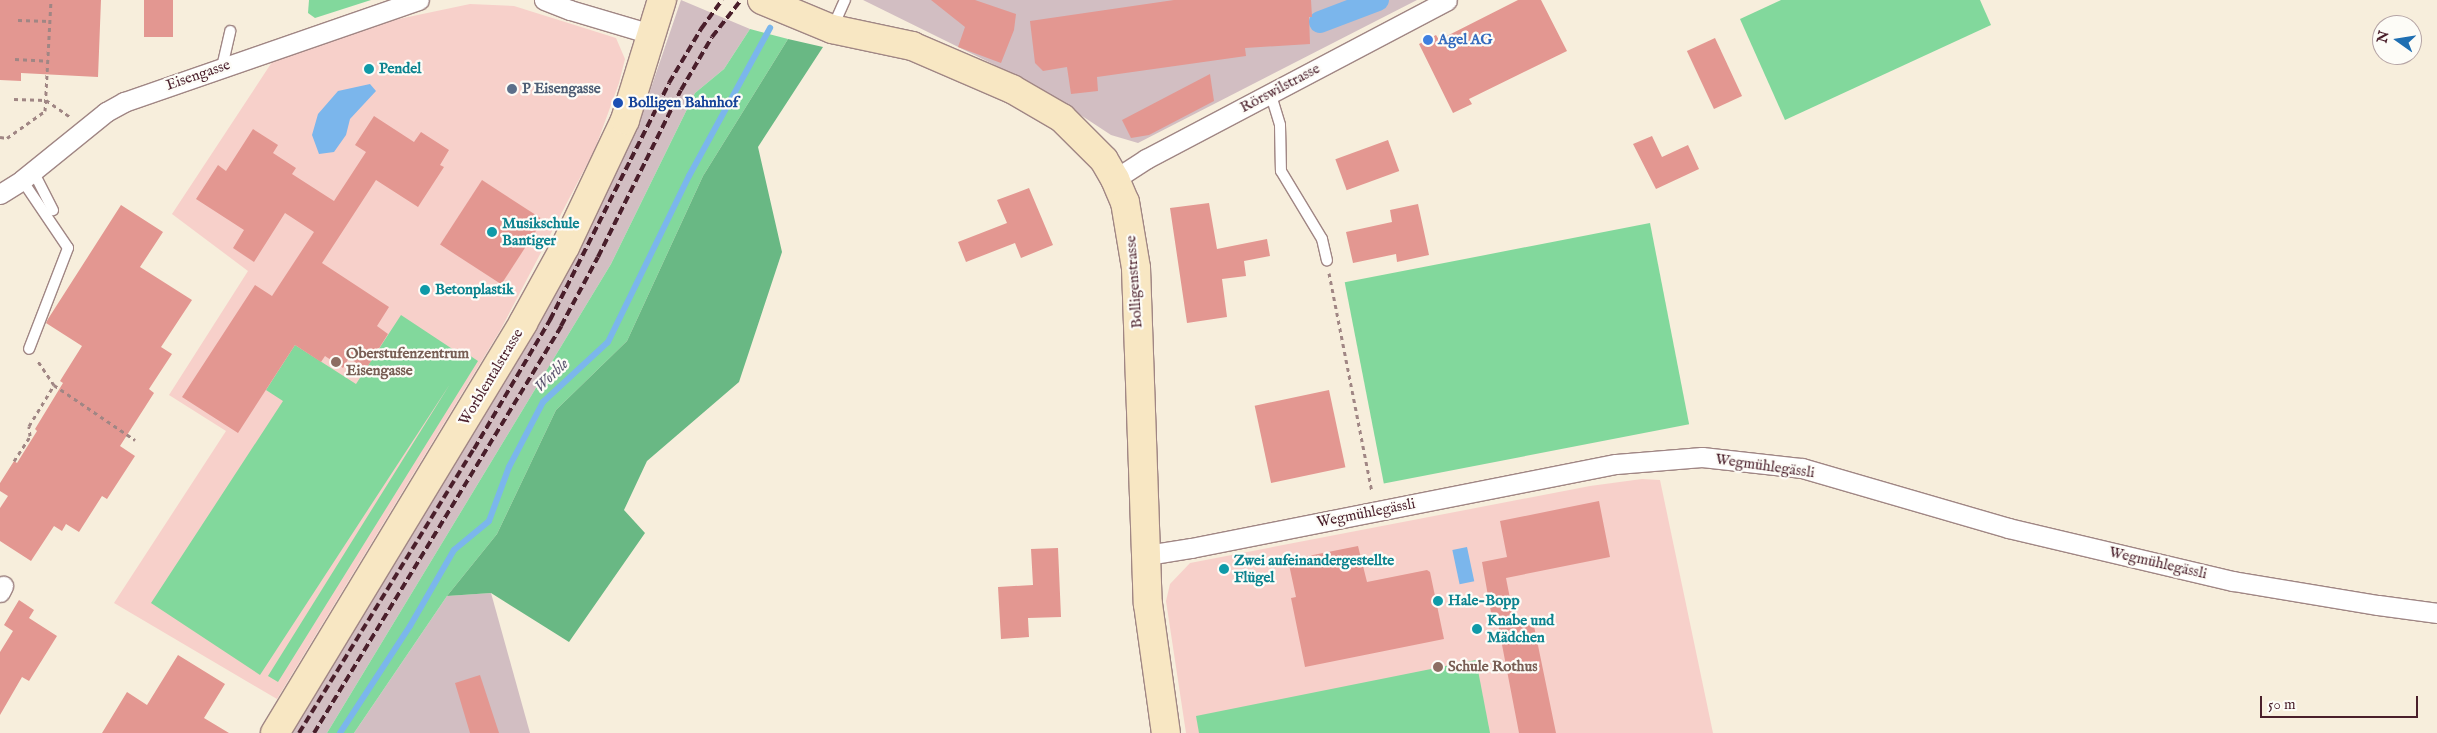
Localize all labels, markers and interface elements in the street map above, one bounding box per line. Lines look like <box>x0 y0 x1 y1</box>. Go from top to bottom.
north arrow <box>2372 15 2422 65</box>
text: N <box>2373 29 2393 45</box>
place label: Agel AG <box>1438 31 1492 49</box>
marker: Agel AG <box>1422 34 1434 46</box>
street label: Eisengasse <box>164 56 232 94</box>
street label: Rörswilstrasse <box>1237 59 1323 117</box>
place label: Pendel <box>379 60 421 78</box>
marker: Pendel <box>363 63 375 75</box>
place label: P Eisengasse <box>522 80 601 98</box>
marker: P Eisengasse <box>506 83 518 95</box>
place label: Bolligen Bahnhof <box>628 94 738 112</box>
marker: Bolligen Bahnhof <box>612 97 624 109</box>
place label: Musikschule Bantiger <box>502 214 579 249</box>
marker: Musikschule Bantiger <box>486 226 498 238</box>
street label: Bolligenstrasse <box>1122 235 1146 329</box>
place label: Betonplastik <box>435 281 514 299</box>
marker: Betonplastik <box>419 284 431 296</box>
street label: Worblentalstrasse <box>455 325 527 429</box>
place label: Oberstufenzentrum Eisengasse <box>346 344 469 379</box>
water label: Worble <box>531 355 573 397</box>
marker: Oberstufenzentrum Eisengasse <box>330 356 342 368</box>
street label: Wegmühlegässli <box>1714 450 1816 482</box>
street label: Wegmühlegässli <box>1315 495 1417 531</box>
street label: Wegmühlegässli <box>2107 543 2209 583</box>
place label: Zwei aufeinandergestellte Flügel <box>1234 551 1394 586</box>
marker: Zwei aufeinandergestellte Flügel <box>1218 563 1230 575</box>
place label: Hale-Bopp <box>1448 592 1520 610</box>
marker: Hale-Bopp <box>1432 595 1444 607</box>
place label: Knabe und Mädchen <box>1487 611 1554 646</box>
marker: Knabe und Mädchen <box>1471 623 1483 635</box>
place label: Schule Rothus <box>1448 658 1538 676</box>
marker: Schule Rothus <box>1432 661 1444 673</box>
scale bar <box>2262 686 2420 718</box>
text: 50 m <box>2268 695 2296 714</box>

